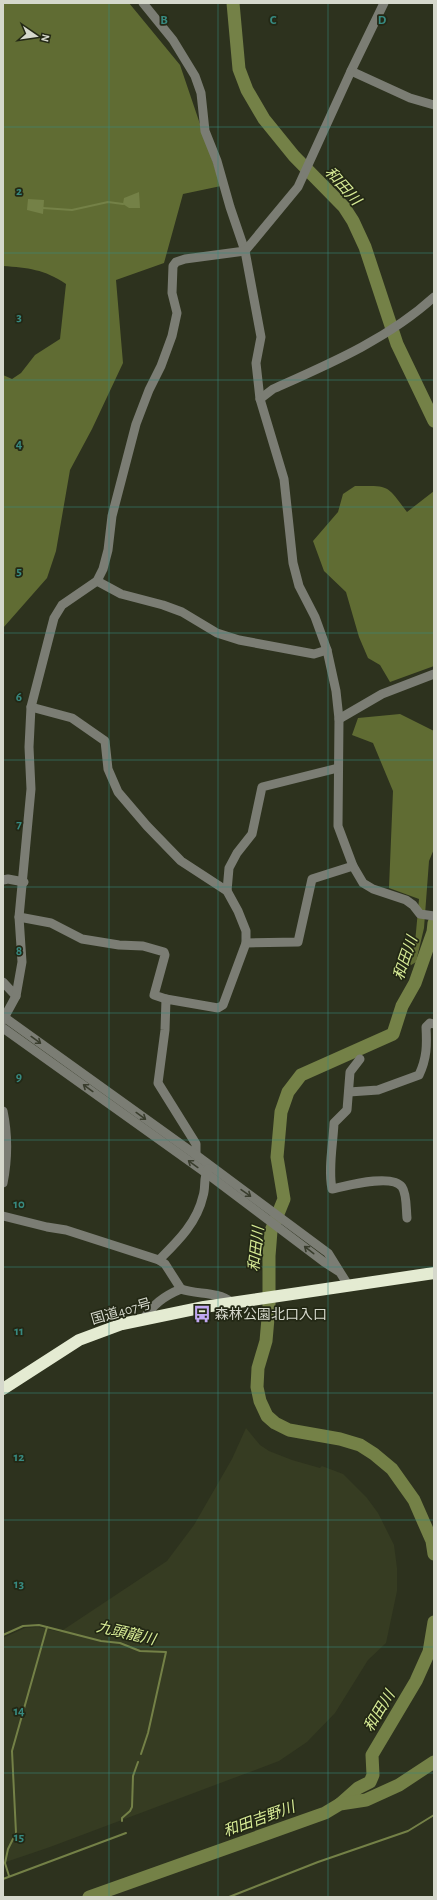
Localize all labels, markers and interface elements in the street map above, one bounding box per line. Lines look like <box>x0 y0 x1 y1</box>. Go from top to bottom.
text: B <box>160 14 168 27</box>
text: C <box>270 14 277 27</box>
text: D <box>378 14 387 27</box>
north arrow <box>16 16 56 56</box>
text: N <box>39 33 51 43</box>
water label: 和田川 <box>322 164 365 210</box>
text: 2 <box>16 185 22 198</box>
text: 3 <box>16 311 22 324</box>
text: 4 <box>16 438 23 451</box>
text: 5 <box>16 565 22 578</box>
text: 6 <box>16 691 22 704</box>
text: 7 <box>16 818 22 831</box>
water label: 和田川 <box>390 932 421 982</box>
text: 8 <box>16 945 22 958</box>
one-way arrow <box>30 1036 41 1044</box>
text: 9 <box>16 1071 22 1084</box>
one-way arrow <box>82 1084 93 1092</box>
one-way arrow <box>136 1112 147 1120</box>
one-way arrow <box>188 1160 199 1168</box>
one-way arrow <box>240 1189 251 1197</box>
text: 10 <box>13 1198 25 1211</box>
water label: 和田川 <box>246 1224 267 1272</box>
one-way arrow <box>303 1246 314 1254</box>
street label: 国道407号 <box>89 1296 153 1327</box>
bus stop icon: 森林公園北口入口 <box>192 1304 212 1324</box>
place label: 森林公園北口入口 <box>215 1306 327 1322</box>
text: 11 <box>14 1325 24 1338</box>
text: 12 <box>14 1451 24 1464</box>
text: 13 <box>14 1578 25 1591</box>
water label: 九頭龍川 <box>95 1618 159 1648</box>
water label: 和田川 <box>361 1686 398 1734</box>
text: 14 <box>13 1705 25 1718</box>
water label: 和田吉野川 <box>221 1798 299 1839</box>
text: 15 <box>14 1831 25 1844</box>

